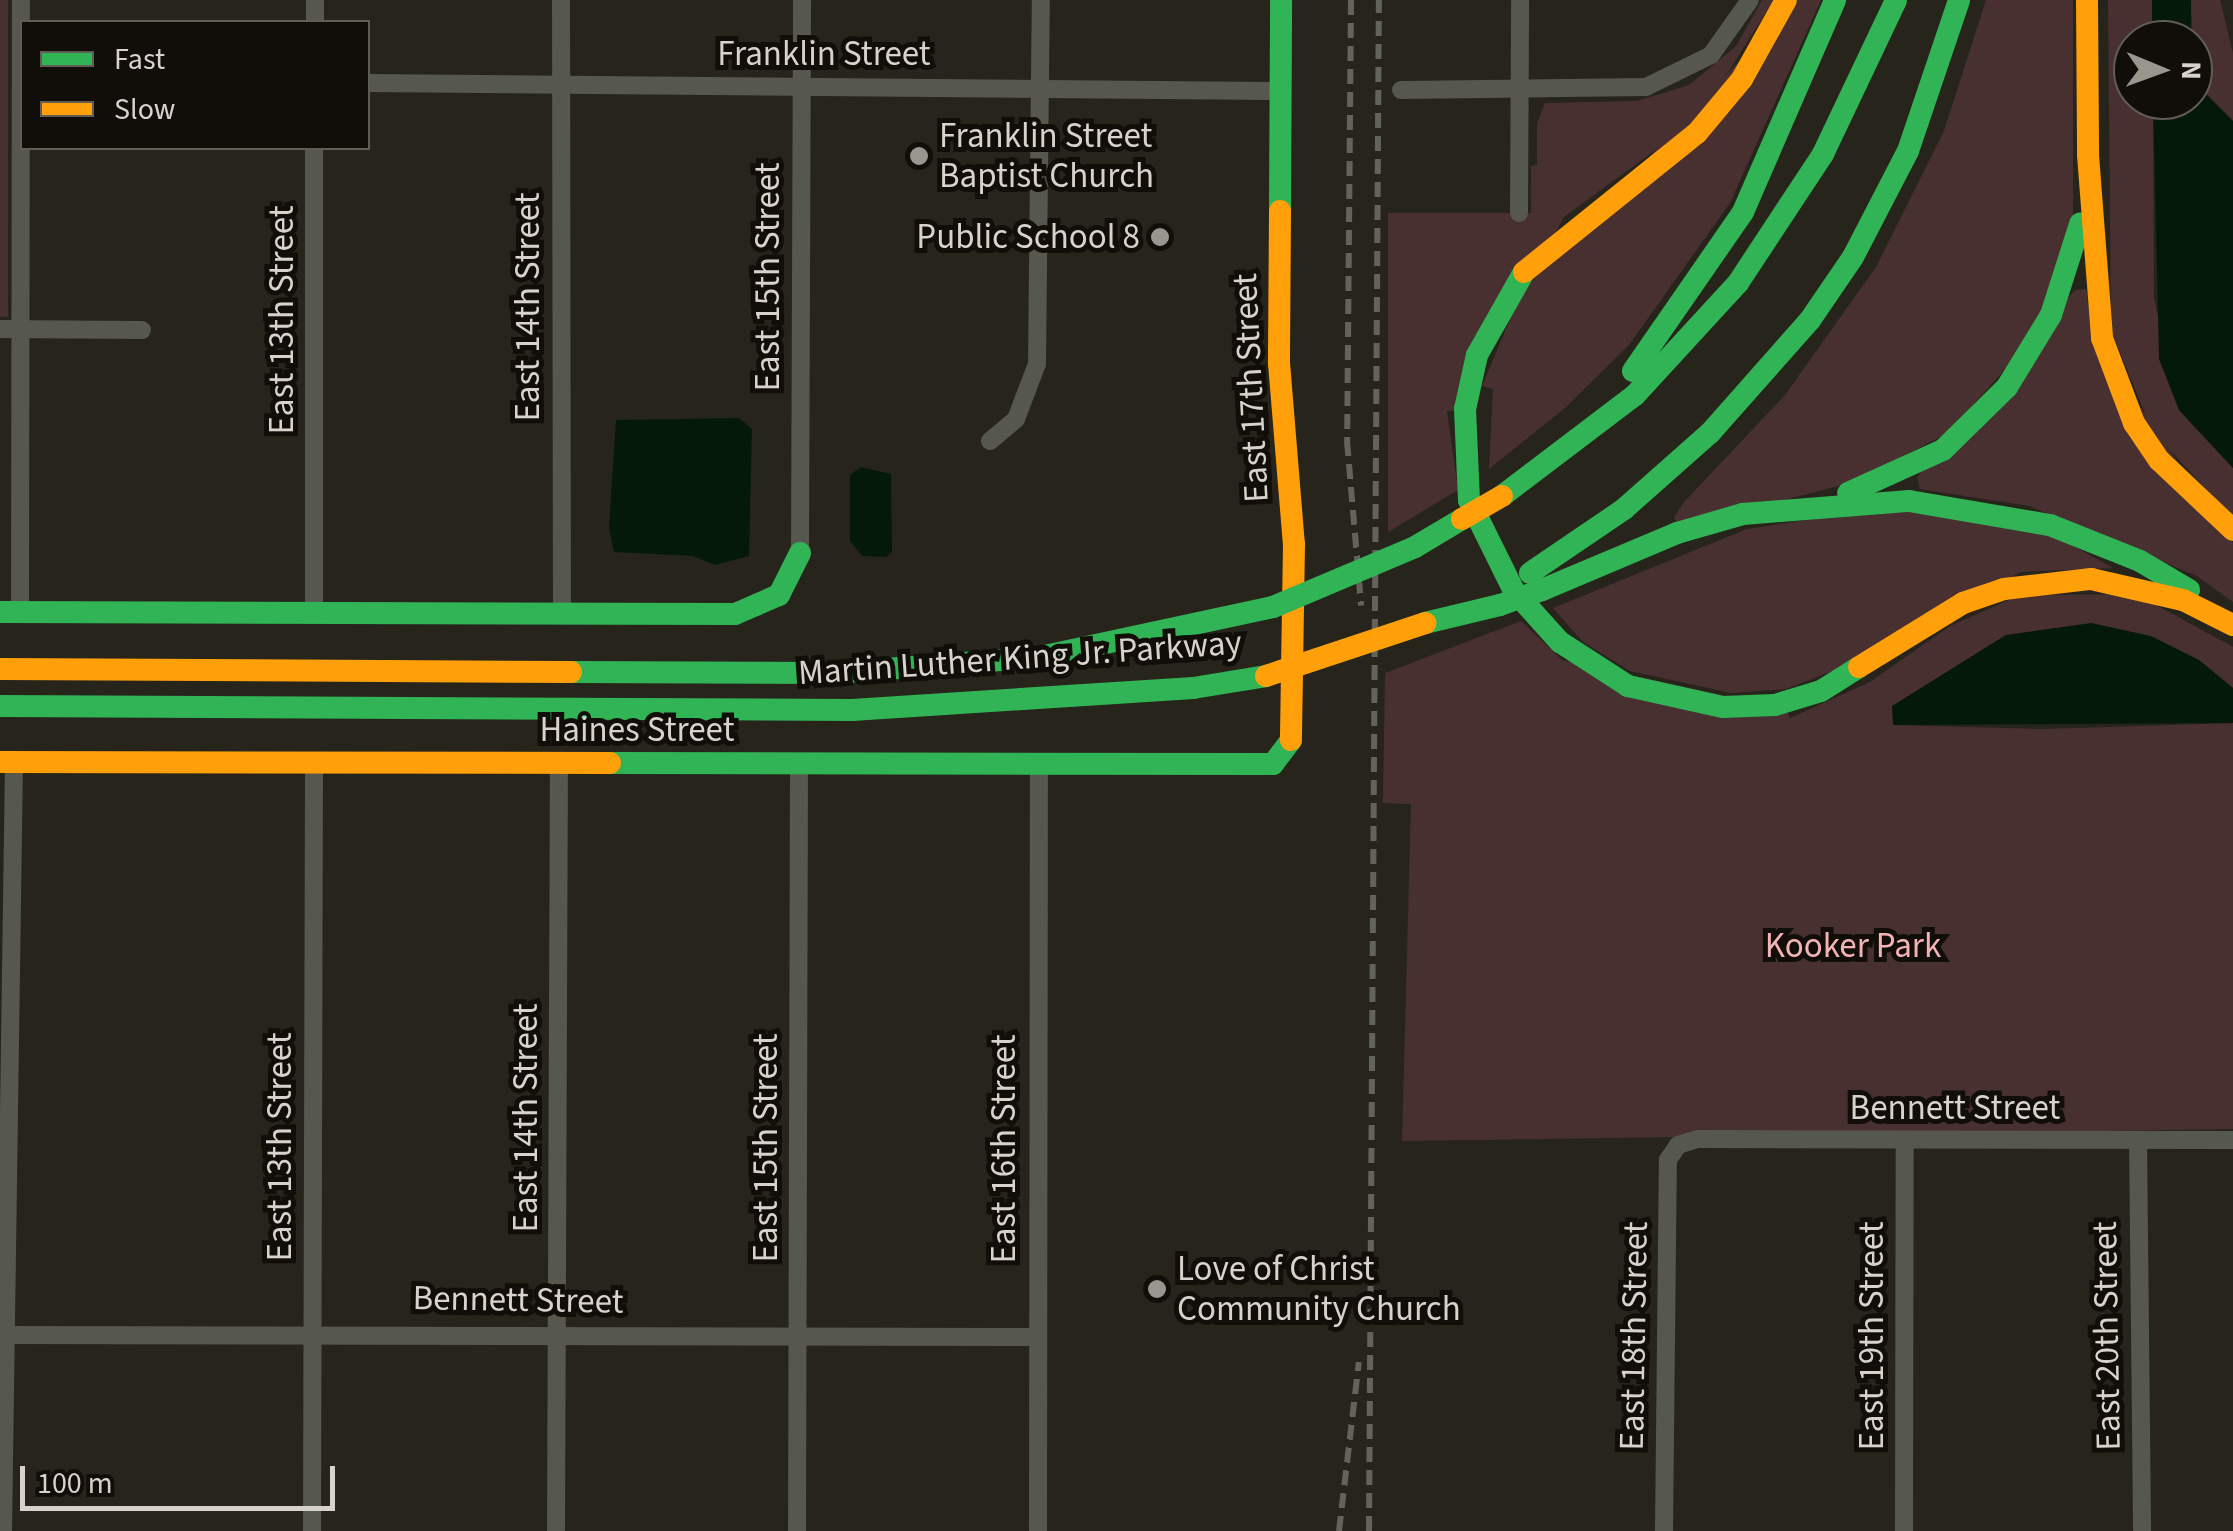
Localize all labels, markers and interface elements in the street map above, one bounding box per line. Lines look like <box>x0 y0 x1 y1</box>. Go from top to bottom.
legend <box>20 20 370 150</box>
north arrow <box>2113 20 2213 120</box>
street label: Franklin Street <box>717 33 931 75</box>
text: Fast <box>114 38 165 81</box>
text: N <box>2171 61 2211 80</box>
text: Slow <box>114 88 175 131</box>
place label: Franklin Street Baptist Church <box>939 115 1154 197</box>
marker: Franklin Street Baptist Church <box>908 145 930 167</box>
street label: East 15th Street <box>747 162 789 392</box>
street label: East 14th Street <box>507 192 549 422</box>
street label: East 13th Street <box>261 205 303 435</box>
place label: Public School 8 <box>916 216 1140 258</box>
marker: Public School 8 <box>1149 226 1171 248</box>
street label: East 17th Street <box>1224 272 1278 504</box>
street label: Martin Luther King Jr. Parkway <box>797 622 1243 694</box>
street label: Haines Street <box>540 709 734 751</box>
park label: Kooker Park <box>1765 925 1941 967</box>
street label: East 14th Street <box>505 1003 547 1233</box>
street label: East 13th Street <box>259 1032 301 1262</box>
street label: East 15th Street <box>745 1033 787 1263</box>
street label: East 16th Street <box>983 1034 1025 1264</box>
street label: Bennett Street <box>1850 1087 2060 1129</box>
street label: East 18th Street <box>1611 1221 1657 1451</box>
street label: East 19th Street <box>1851 1221 1893 1451</box>
street label: East 20th Street <box>2084 1221 2130 1451</box>
place label: Love of Christ Community Church <box>1177 1248 1461 1330</box>
street label: Bennett Street <box>412 1277 624 1323</box>
marker: Love of Christ Community Church <box>1146 1278 1168 1300</box>
scale bar <box>25 1446 340 1508</box>
text: 100 m <box>37 1462 113 1505</box>

